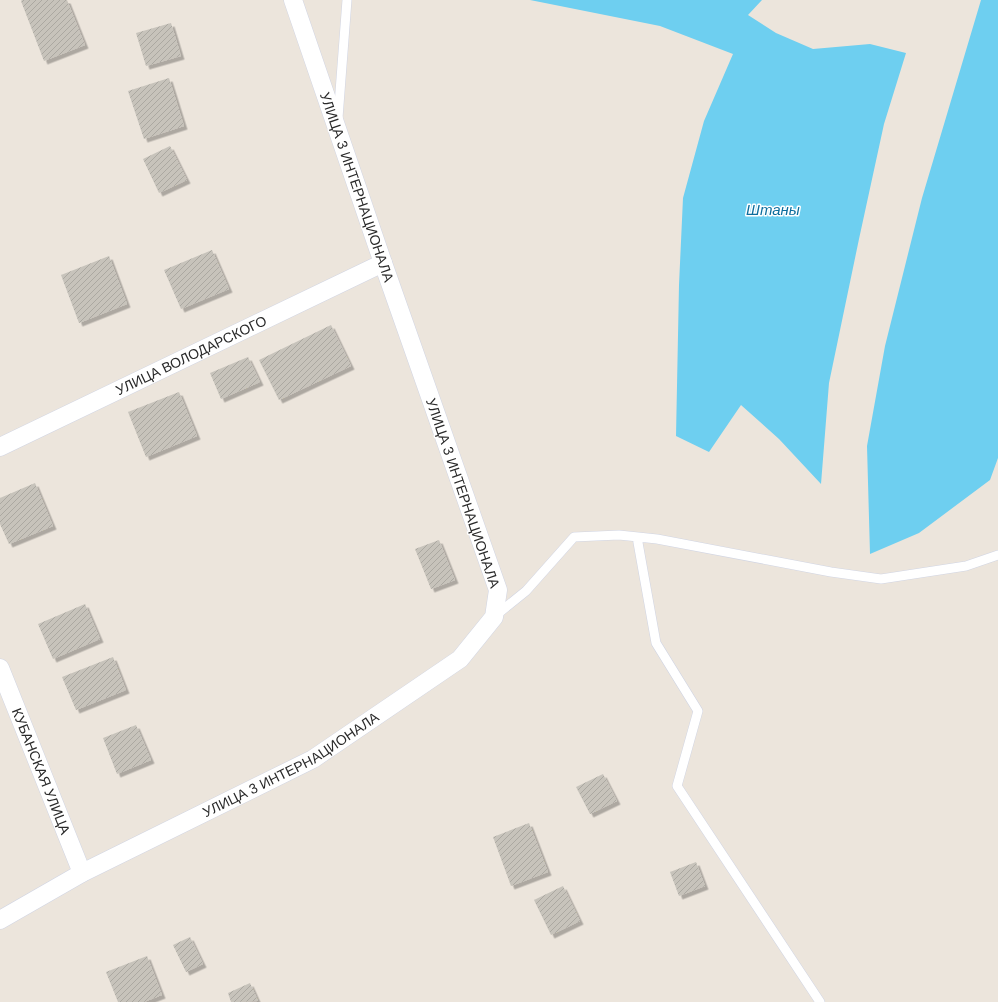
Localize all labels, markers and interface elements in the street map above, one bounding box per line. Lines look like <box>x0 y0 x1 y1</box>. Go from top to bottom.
street label: УЛИЦА 3 ИНТЕРНАЦИОНАЛА <box>316 90 398 285</box>
water label: Штаны <box>746 200 800 220</box>
street label: УЛИЦА ВОЛОДАРСКОГО <box>113 311 270 399</box>
street label: УЛИЦА 3 ИНТЕРНАЦИОНАЛА <box>422 396 504 591</box>
street label: КУБАНСКАЯ УЛИЦА <box>8 705 75 837</box>
street label: УЛИЦА 3 ИНТЕРНАЦИОНАЛА <box>200 707 383 821</box>

